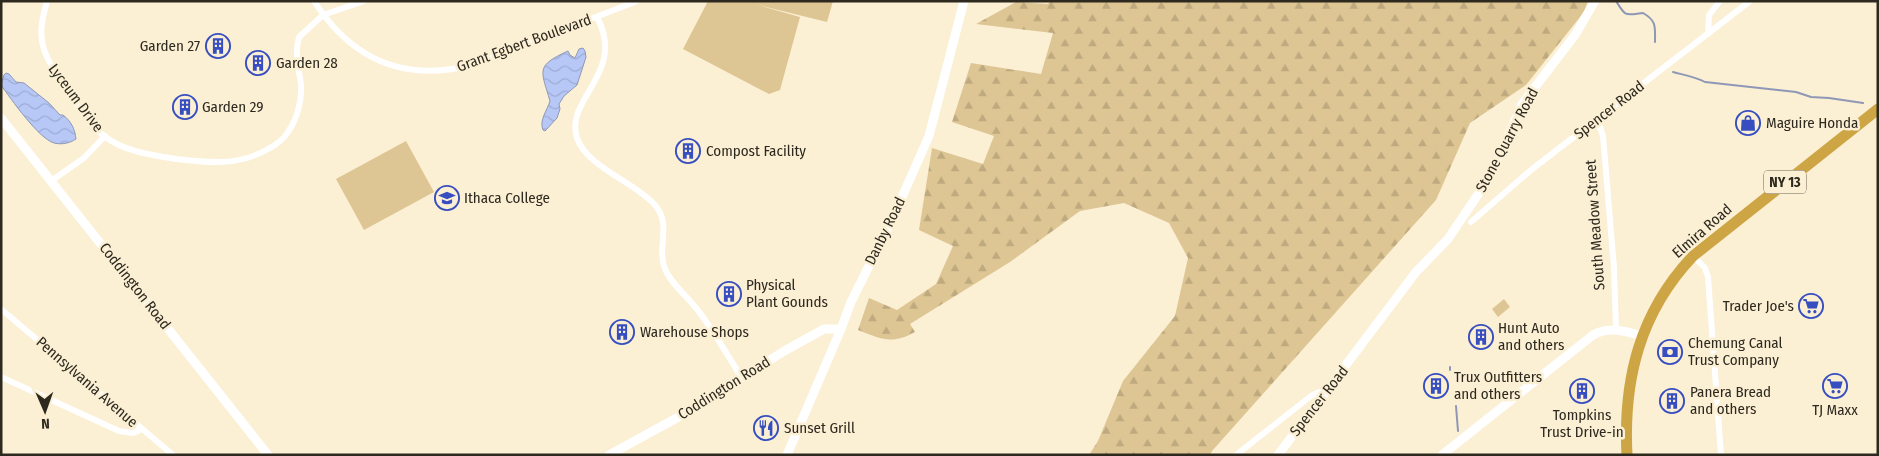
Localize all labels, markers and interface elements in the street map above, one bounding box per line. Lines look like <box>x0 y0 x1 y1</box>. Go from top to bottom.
street label: Grant Egbert Boulevard <box>454 10 594 76</box>
building icon: Garden 27 <box>205 33 231 59</box>
place label: Garden 27 <box>140 37 200 55</box>
building icon: Garden 28 <box>245 50 271 76</box>
place label: Garden 28 <box>276 54 338 72</box>
street label: Lyceum Drive <box>45 60 107 136</box>
street label: Spencer Road <box>1570 77 1648 143</box>
street label: Stone Quarry Road <box>1472 85 1542 195</box>
building icon: Garden 29 <box>172 94 198 120</box>
place label: Garden 29 <box>202 98 263 116</box>
shop icon: Maguire Honda <box>1735 110 1761 136</box>
place label: Maguire Honda <box>1766 114 1858 132</box>
building icon: Compost Facility <box>675 138 701 164</box>
place label: Compost Facility <box>706 142 806 160</box>
street label: South Meadow Street <box>1581 159 1609 291</box>
road number: NY 13 <box>1764 170 1806 193</box>
school or university icon: Ithaca College <box>434 185 460 211</box>
place label: Ithaca College <box>464 189 550 207</box>
street label: Danby Road <box>861 194 909 268</box>
street label: Elmira Road <box>1669 200 1735 262</box>
street label: Coddington Road <box>96 239 174 333</box>
place label: Physical Plant Gounds <box>746 276 828 311</box>
building icon: Physical Plant Gounds <box>716 281 742 307</box>
supermarket icon: Trader Joe's <box>1798 293 1824 319</box>
place label: Trader Joe's <box>1723 297 1794 315</box>
building icon: Warehouse Shops <box>609 319 635 345</box>
place label: Hunt Auto and others <box>1498 319 1564 354</box>
place label: Warehouse Shops <box>640 323 749 341</box>
building icon: Hunt Auto and others <box>1468 324 1494 350</box>
street label: Pennsylvania Avenue <box>33 333 141 431</box>
place label: Chemung Canal Trust Company <box>1688 334 1783 369</box>
bank icon: Chemung Canal Trust Company <box>1657 339 1683 365</box>
street label: Coddington Road <box>675 353 773 423</box>
street label: Spencer Road <box>1286 362 1352 440</box>
place label: Trux Outfitters and others <box>1454 368 1542 403</box>
building icon: Trux Outfitters and others <box>1423 373 1449 399</box>
supermarket icon: TJ Maxx <box>1822 373 1848 399</box>
building icon: Tompkins Trust Drive-in <box>1569 378 1595 404</box>
place label: Panera Bread and others <box>1690 383 1771 418</box>
north arrow <box>20 386 70 436</box>
building icon: Panera Bread and others <box>1659 388 1685 414</box>
place label: TJ Maxx <box>1812 401 1858 419</box>
place label: Tompkins Trust Drive-in <box>1540 406 1624 441</box>
text: N <box>41 415 50 432</box>
restaurant icon: Sunset Grill <box>753 415 779 441</box>
place label: Sunset Grill <box>784 419 855 437</box>

